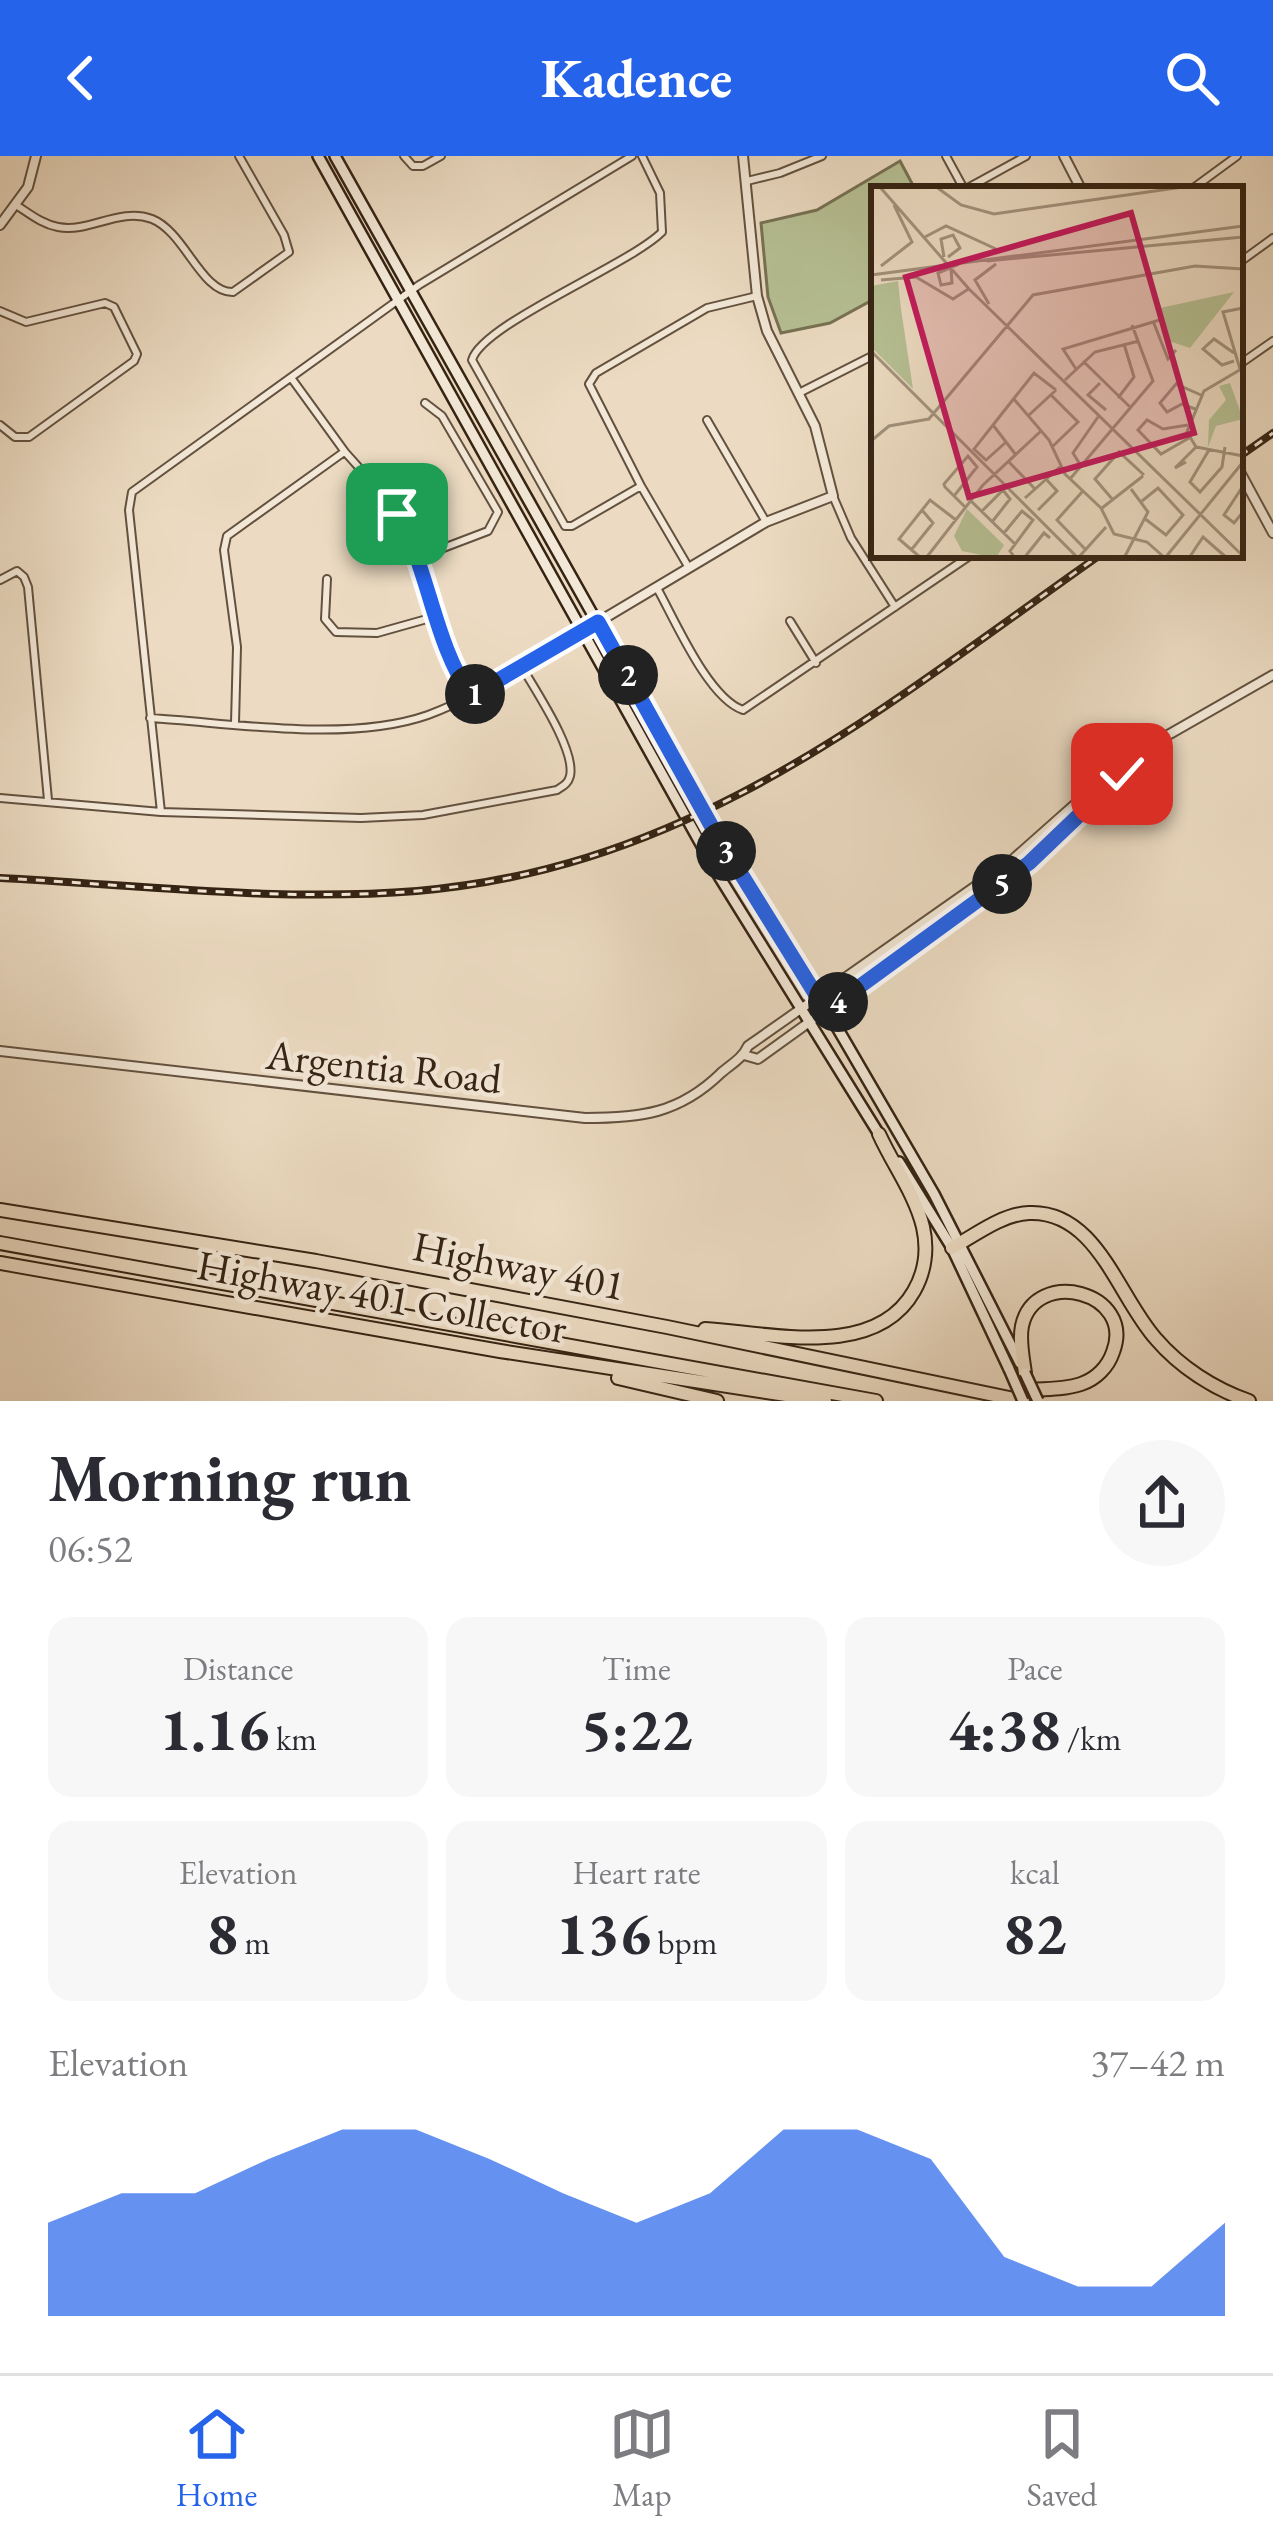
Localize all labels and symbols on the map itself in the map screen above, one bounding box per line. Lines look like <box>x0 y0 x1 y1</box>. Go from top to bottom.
inset map <box>871 186 1243 558</box>
pin <box>346 463 448 565</box>
pin: 2 <box>598 645 658 705</box>
pin: 1 <box>445 664 505 724</box>
pin <box>1071 723 1173 825</box>
pin: 3 <box>696 821 756 881</box>
pin: 5 <box>972 854 1032 914</box>
pin: 4 <box>808 972 868 1032</box>
street label: Argentia Road <box>262 1027 505 1106</box>
street label: Highway 401 <box>408 1218 630 1313</box>
street label: Highway 401 Collector <box>193 1237 571 1356</box>

